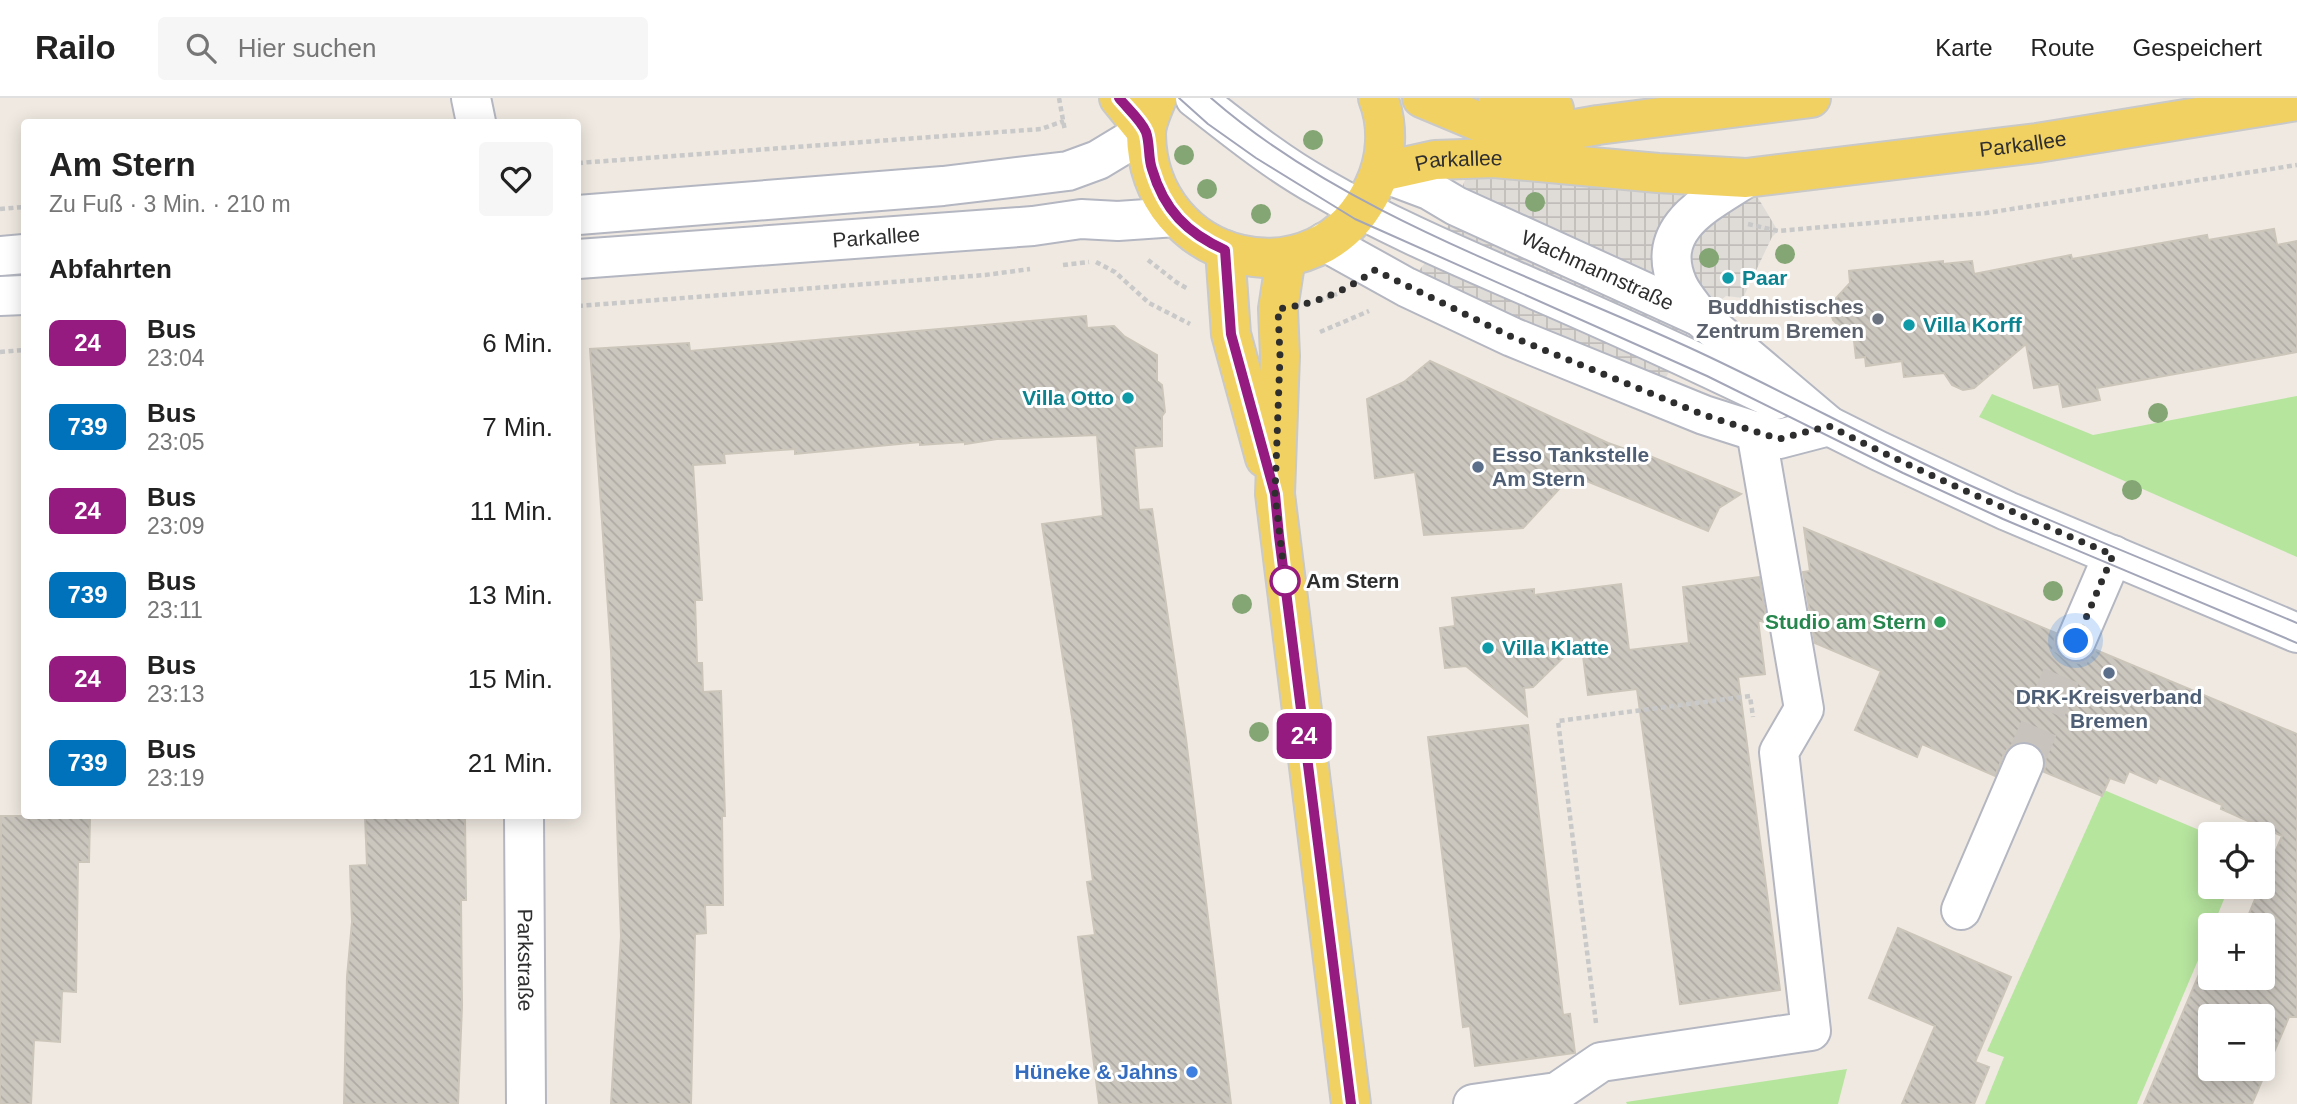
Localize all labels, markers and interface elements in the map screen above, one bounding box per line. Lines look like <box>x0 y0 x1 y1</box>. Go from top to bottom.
search box <box>158 17 648 80</box>
text: Railo <box>35 29 116 66</box>
icon: search <box>182 29 220 67</box>
text: Hier suchen <box>238 33 376 63</box>
text: Karte <box>1935 34 1993 61</box>
text: Route <box>2031 34 2095 61</box>
text: Gespeichert <box>2133 34 2262 61</box>
street label: Parkallee <box>1978 126 2068 161</box>
button: heart <box>479 142 553 216</box>
text: Am Stern <box>49 146 196 183</box>
street label: Parkallee <box>1413 146 1504 175</box>
text: Zu Fuß · 3 Min. · 210 m <box>49 191 291 217</box>
street label: Parkallee <box>832 222 921 252</box>
street label: Wachmannstraße <box>1518 225 1677 315</box>
text: Abfahrten <box>49 254 172 284</box>
place label: Paar <box>1742 266 1788 289</box>
marker: Paar <box>1720 270 1736 286</box>
place label: Buddhistisches Zentrum Bremen <box>1696 295 1864 342</box>
marker: Buddhistisches Zentrum Bremen <box>1870 311 1886 327</box>
place label: Villa Korff <box>1923 313 2023 336</box>
text: Bus <box>147 314 196 344</box>
marker: Villa Korff <box>1901 317 1917 333</box>
text: 6 Min. <box>482 328 553 358</box>
text: 24 <box>74 329 101 356</box>
text: 23:04 <box>147 345 205 371</box>
place label: Villa Otto <box>1022 386 1114 409</box>
marker: Villa Otto <box>1120 390 1136 406</box>
text: Bus <box>147 398 196 428</box>
text: 7 Min. <box>482 412 553 442</box>
text: 739 <box>67 413 108 440</box>
text: 23:05 <box>147 429 205 455</box>
place label: Esso Tankstelle Am Stern <box>1492 443 1649 490</box>
marker: Esso Tankstelle Am Stern <box>1470 459 1486 475</box>
text: Bus <box>147 482 196 512</box>
text: 11 Min. <box>470 496 553 526</box>
text: 24 <box>74 497 101 524</box>
text: 23:09 <box>147 513 205 539</box>
text: Bus <box>147 566 196 596</box>
marker: Am Stern <box>1270 566 1300 596</box>
place label: Am Stern <box>1306 569 1399 592</box>
text: 13 Min. <box>468 580 553 610</box>
text: 739 <box>67 581 108 608</box>
text: 23:11 <box>147 597 203 623</box>
place label: Studio am Stern <box>1765 610 1926 633</box>
marker: Studio am Stern <box>1932 614 1948 630</box>
your location <box>2058 623 2093 658</box>
place label: Villa Klatte <box>1502 636 1609 659</box>
marker: Villa Klatte <box>1480 640 1496 656</box>
text: Bus <box>147 650 196 680</box>
text: 15 Min. <box>468 664 553 694</box>
text: 24 <box>74 665 101 692</box>
marker: DRK-Kreisverband Bremen <box>2101 665 2117 681</box>
text: 23:13 <box>147 681 205 707</box>
place label: DRK-Kreisverband Bremen <box>2016 685 2202 732</box>
line badge: 24 <box>1272 713 1336 759</box>
text: 24 <box>1291 722 1317 749</box>
text: Bus <box>147 734 196 764</box>
text: 21 Min. <box>468 748 553 778</box>
text: 739 <box>67 749 108 776</box>
text: 23:19 <box>147 765 205 791</box>
map controls <box>2198 822 2275 1081</box>
button: locate <box>2198 822 2275 899</box>
street label: Parkstraße <box>514 909 537 1011</box>
button: + <box>2198 913 2275 990</box>
button: − <box>2198 1004 2275 1081</box>
place label: Hüneke & Jahns <box>1015 1060 1178 1083</box>
marker: Hüneke & Jahns <box>1184 1064 1200 1080</box>

